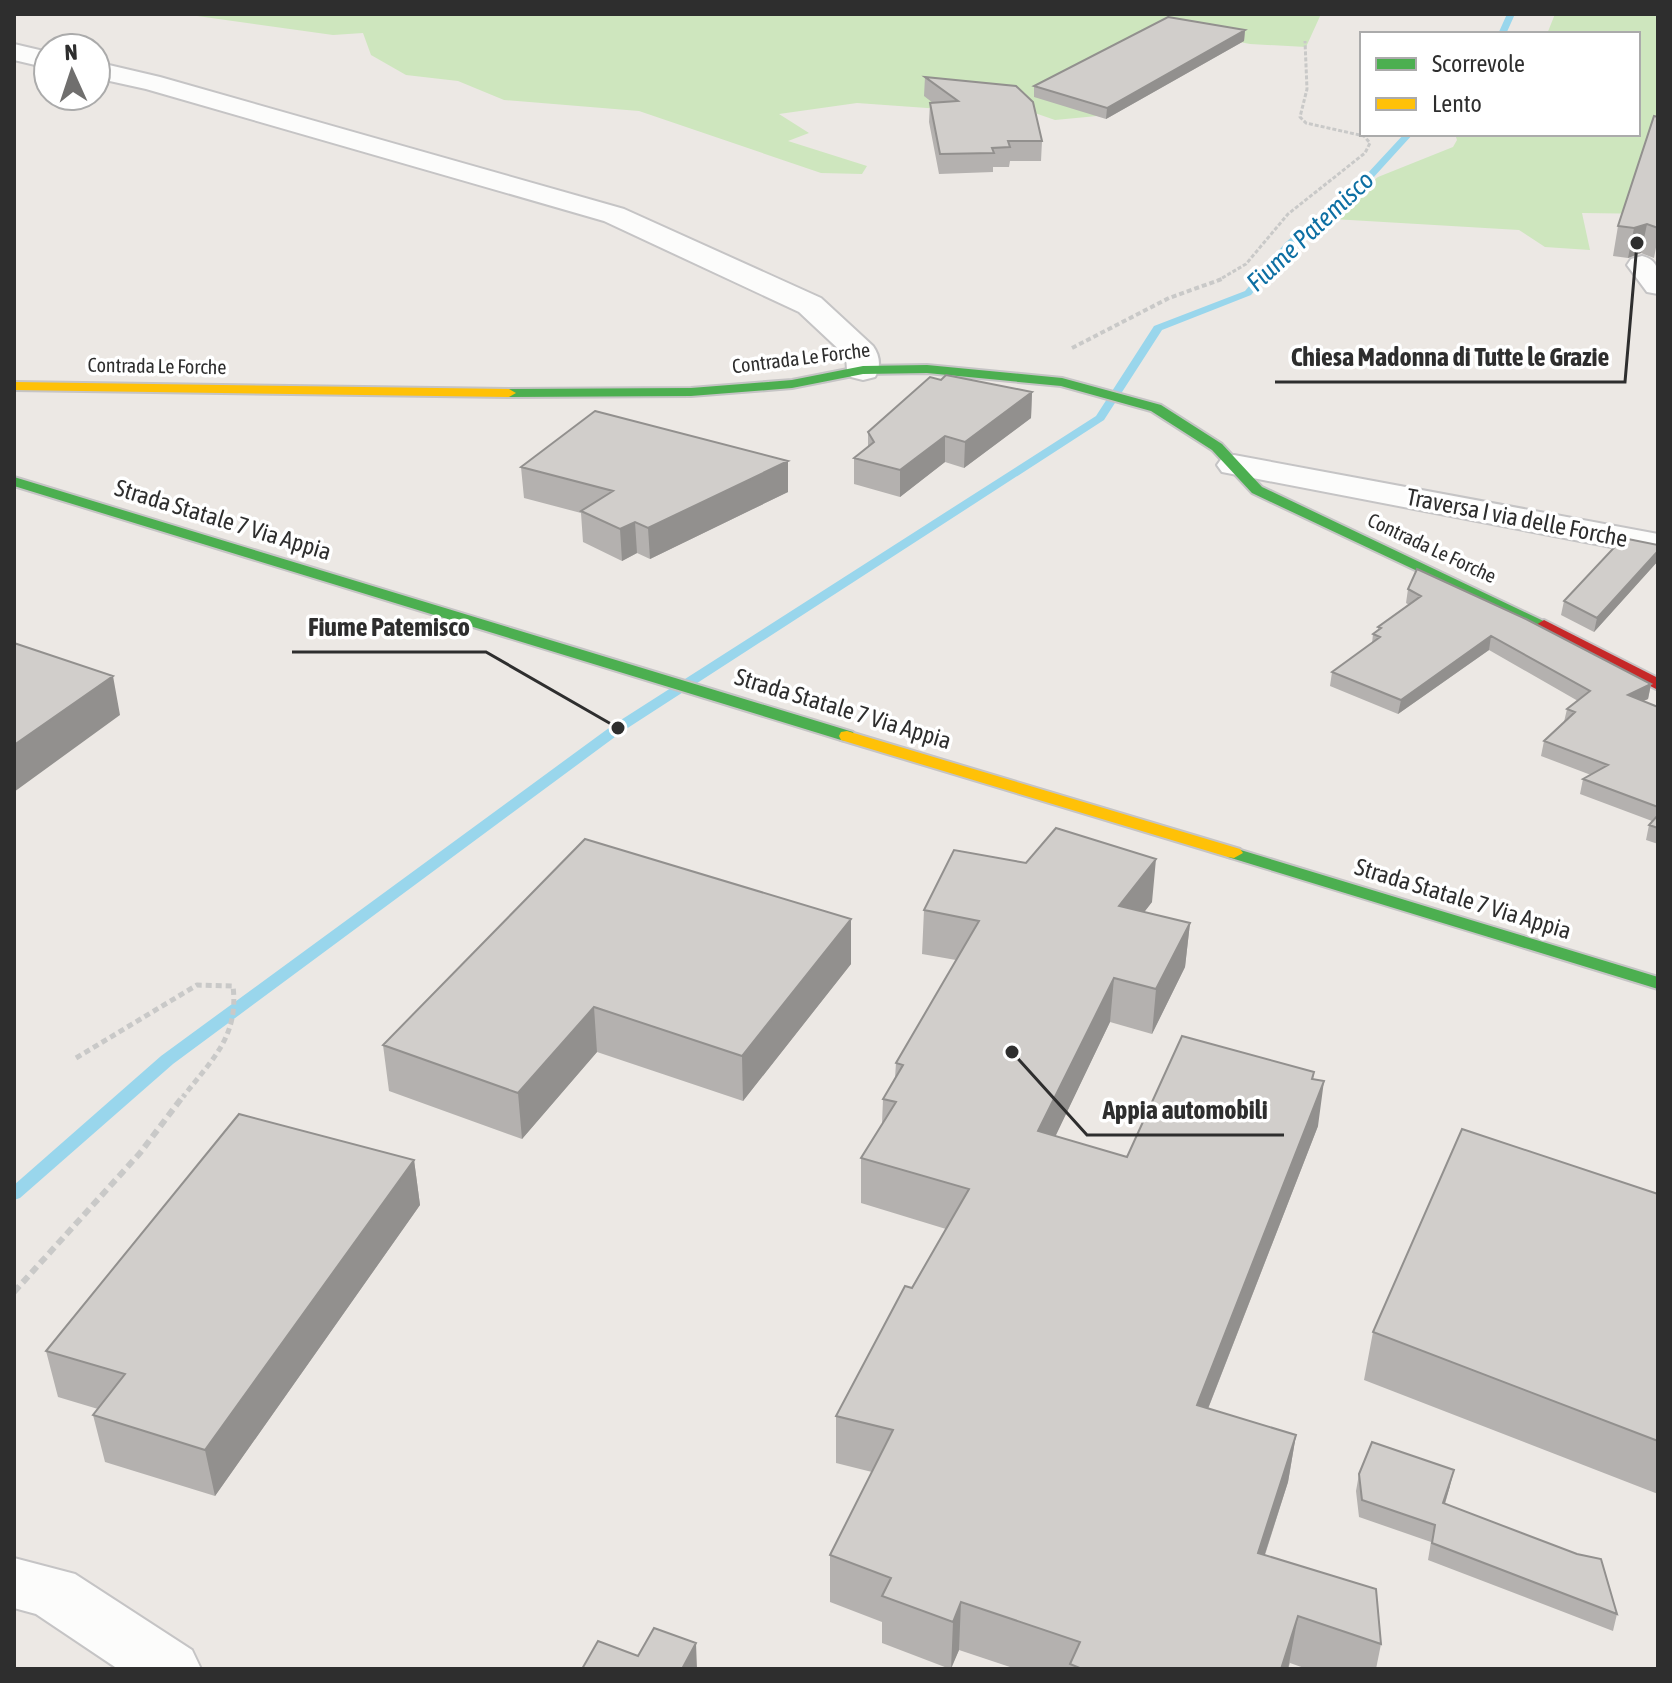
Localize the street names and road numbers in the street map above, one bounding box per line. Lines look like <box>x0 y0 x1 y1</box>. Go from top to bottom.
street label: Contrada Le Forche <box>731 338 871 377</box>
street label: Contrada Le Forche <box>87 353 227 378</box>
street label: Strada Statale 7 Via Appia <box>112 474 334 565</box>
street label: Traversa I via delle Forche <box>1404 483 1630 552</box>
street label: Contrada Le Forche <box>1364 508 1500 587</box>
street label: Strada Statale 7 Via Appia <box>732 663 954 754</box>
street label: Strada Statale 7 Via Appia <box>1352 853 1574 944</box>

